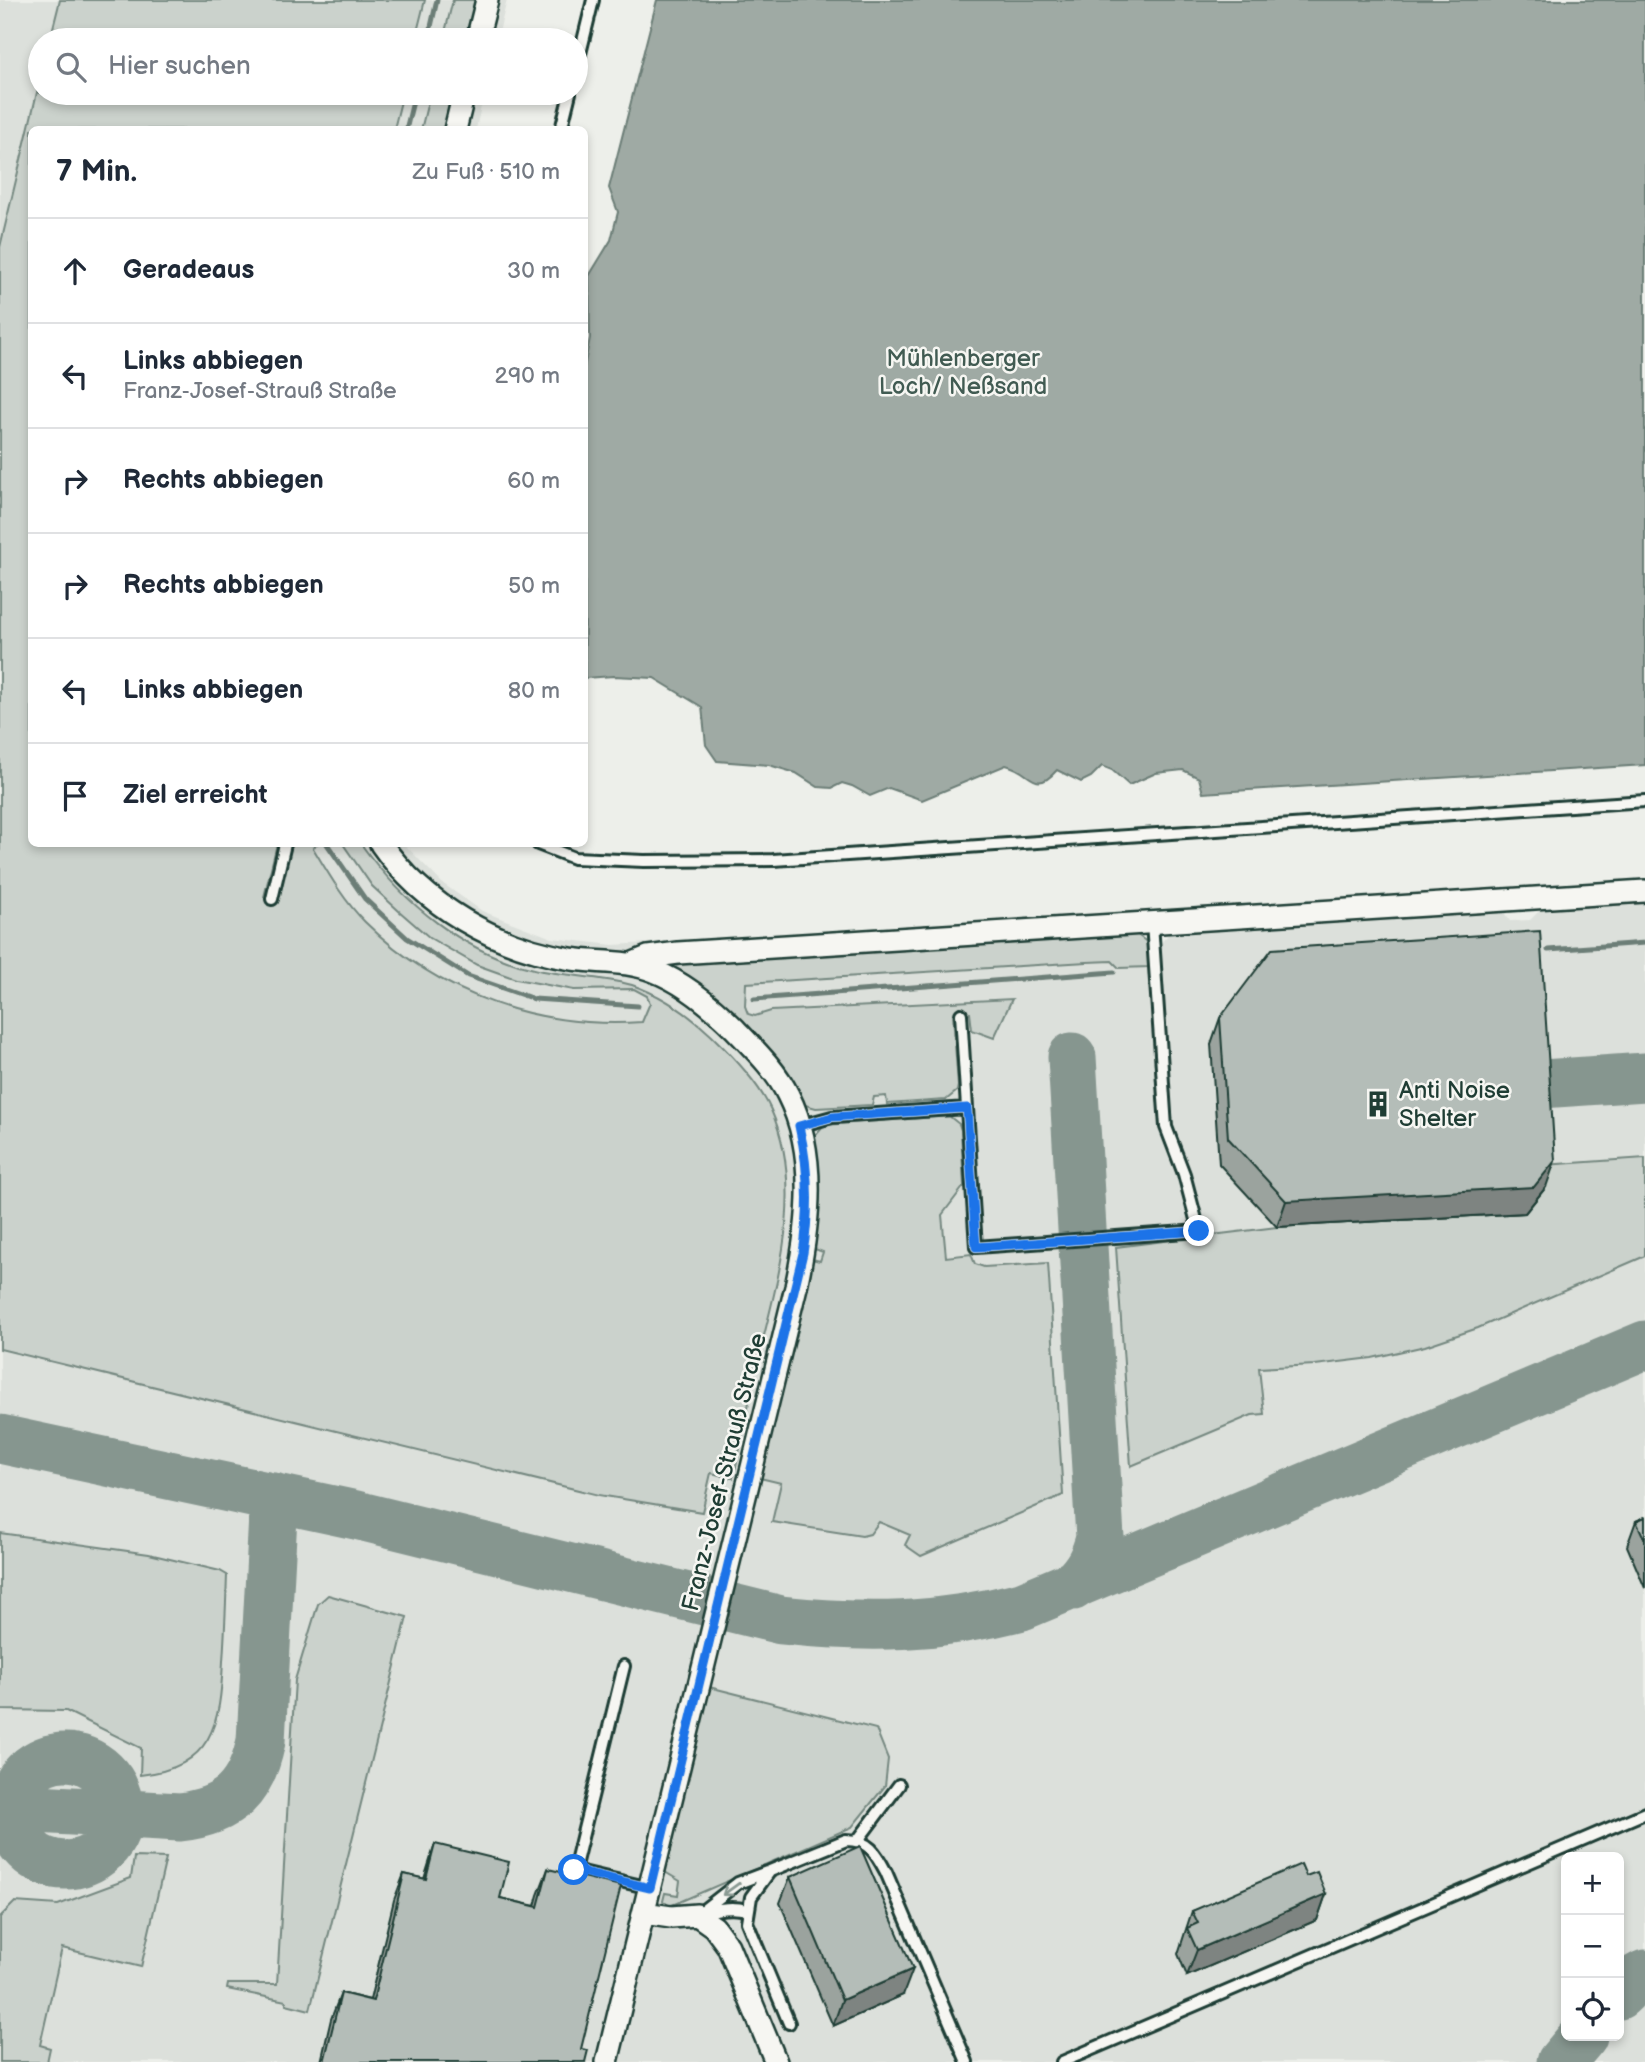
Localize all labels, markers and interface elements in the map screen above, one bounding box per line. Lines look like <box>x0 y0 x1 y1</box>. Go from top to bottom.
search box <box>28 28 588 105</box>
icon: search <box>52 48 90 86</box>
text: Hier suchen <box>108 51 251 82</box>
text: 7 Min. <box>56 154 137 190</box>
text: Zu Fuß · 510 m <box>412 158 560 186</box>
icon: ahead <box>56 252 94 290</box>
text: Geradeaus <box>123 255 254 286</box>
text: 30 m <box>507 257 560 285</box>
park label: Mühlenberger Loch/ Neßsand <box>879 344 1047 401</box>
text: Links abbiegen <box>123 346 303 377</box>
icon: left <box>56 357 94 395</box>
text: 290 m <box>494 362 560 390</box>
text: Franz-Josef-Strauß Straße <box>123 377 397 405</box>
icon: right <box>56 462 94 500</box>
text: Rechts abbiegen <box>123 465 324 496</box>
text: 60 m <box>507 467 560 495</box>
icon: right <box>56 567 94 605</box>
text: Rechts abbiegen <box>123 570 324 601</box>
text: 50 m <box>508 572 560 600</box>
icon: left <box>56 672 94 710</box>
text: Links abbiegen <box>123 675 303 706</box>
text: 80 m <box>508 677 560 705</box>
icon: arrive <box>56 777 94 815</box>
text: Ziel erreicht <box>123 780 267 811</box>
place label: Anti Noise Shelter <box>1399 1076 1510 1133</box>
building icon: Anti Noise Shelter <box>1363 1089 1393 1119</box>
route end <box>1183 1215 1214 1246</box>
street label: Franz-Josef-Strauß Straße <box>676 1330 773 1614</box>
map controls <box>1561 1852 1624 2041</box>
button: + <box>1561 1852 1624 1915</box>
route start <box>558 1854 589 1885</box>
one-way arrow <box>722 1882 741 1896</box>
button: − <box>1561 1915 1624 1978</box>
button: locate <box>1561 1978 1624 2041</box>

